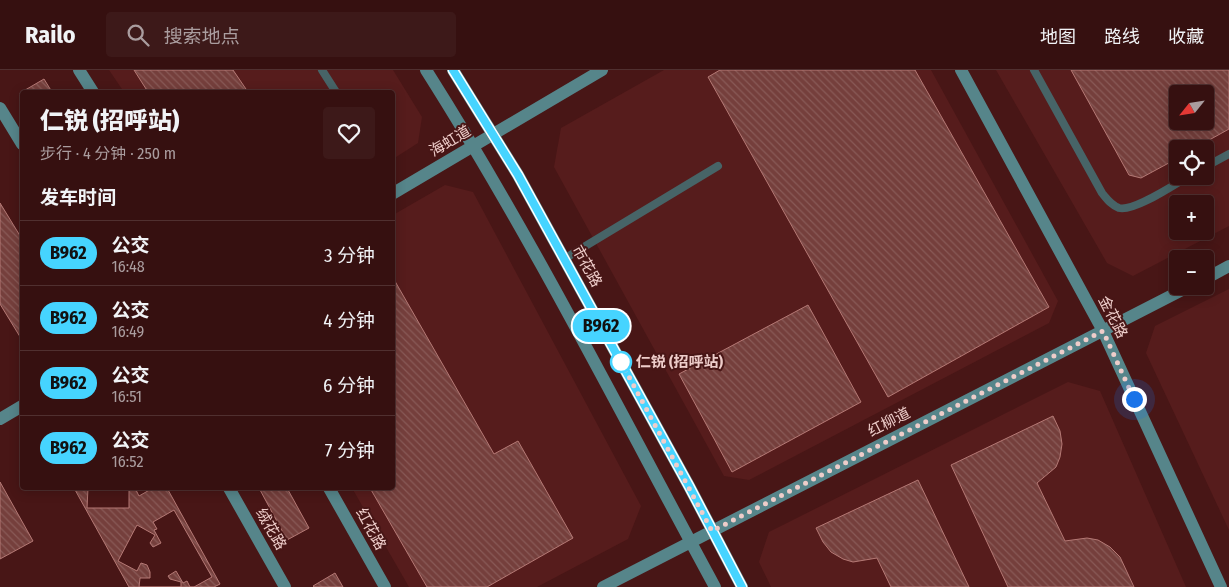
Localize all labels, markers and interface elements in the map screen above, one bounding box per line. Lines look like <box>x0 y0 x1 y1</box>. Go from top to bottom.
search box <box>106 12 456 57</box>
text: Railo <box>25 21 76 49</box>
icon: search <box>124 21 152 49</box>
text: 搜索地点 <box>164 25 240 48</box>
text: 地图 <box>1040 26 1076 48</box>
text: 路线 <box>1104 26 1140 48</box>
text: 收藏 <box>1168 26 1204 48</box>
north arrow <box>1169 85 1214 130</box>
map controls <box>1169 85 1214 295</box>
text: 仁锐 (招呼站) <box>40 107 179 135</box>
button: heart <box>323 107 375 159</box>
street label: 海虹道 <box>426 122 474 160</box>
button: locate <box>1169 140 1214 185</box>
text: 步行 · 4 分钟 · 250 m <box>40 144 176 163</box>
text: 发车时间 <box>40 186 116 209</box>
button: + <box>1169 195 1214 240</box>
text: 公交 <box>112 234 150 257</box>
text: B962 <box>50 242 87 264</box>
street label: 市花路 <box>568 242 606 290</box>
text: 3 分钟 <box>324 244 375 267</box>
button: − <box>1169 250 1214 295</box>
text: 16:48 <box>112 257 145 276</box>
street label: 金花路 <box>1095 293 1131 341</box>
text: 公交 <box>112 299 150 322</box>
text: B962 <box>50 307 87 329</box>
text: 4 分钟 <box>323 309 375 332</box>
line badge: B962 <box>566 310 636 342</box>
text: B962 <box>583 315 619 337</box>
text: 16:49 <box>112 322 144 341</box>
marker: 仁锐 (招呼站) <box>610 351 632 373</box>
place label: 仁锐 (招呼站) <box>636 353 724 371</box>
text: 公交 <box>112 364 150 387</box>
text: B962 <box>50 372 87 394</box>
text: 6 分钟 <box>323 374 375 397</box>
text: 16:51 <box>112 387 142 406</box>
your location <box>1122 387 1147 412</box>
street label: 红柳道 <box>865 404 913 440</box>
text: 公交 <box>112 429 150 452</box>
text: B962 <box>50 437 87 459</box>
text: 7 分钟 <box>325 439 375 462</box>
text: 16:52 <box>112 452 143 471</box>
street label: 绒花路 <box>252 505 290 553</box>
street label: 红花路 <box>352 505 390 553</box>

